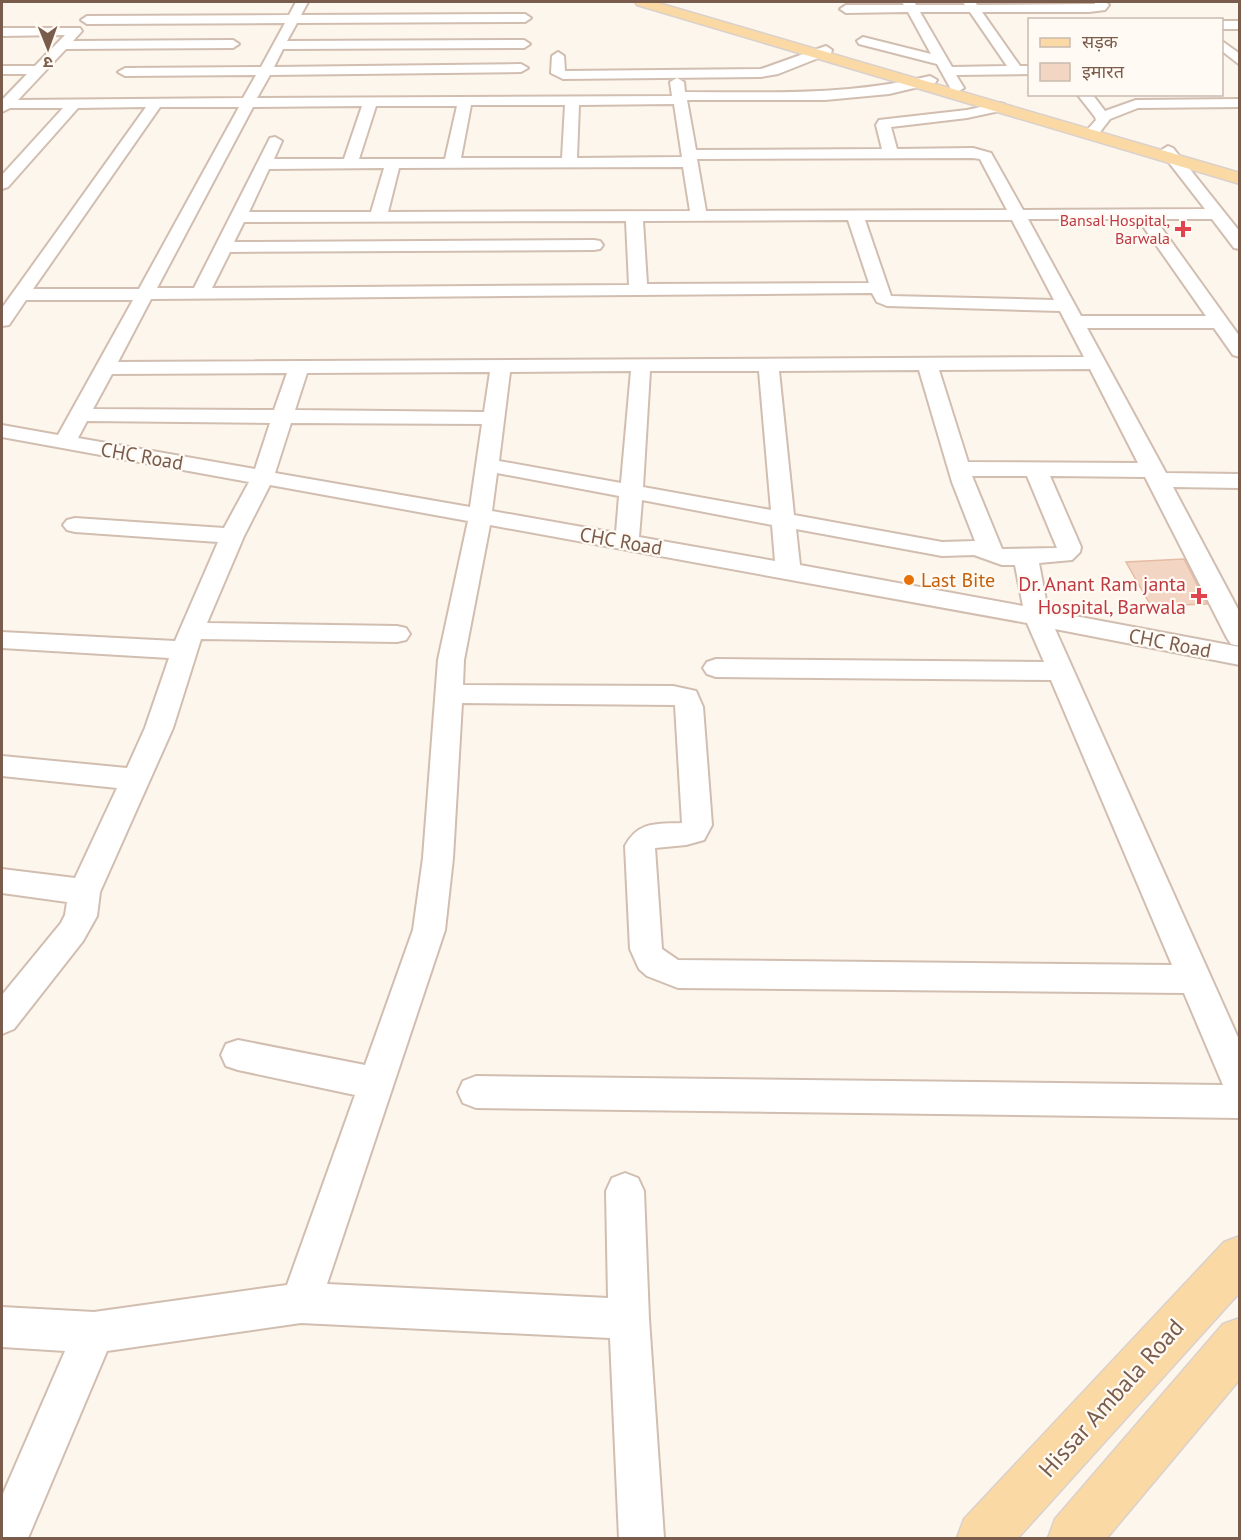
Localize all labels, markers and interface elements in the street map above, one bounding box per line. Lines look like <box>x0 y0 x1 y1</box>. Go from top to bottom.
north arrow <box>18 18 78 78</box>
legend <box>1028 18 1223 96</box>
text: सड़क <box>1082 30 1119 53</box>
text: उ <box>43 53 53 73</box>
text: इमारत <box>1082 60 1125 83</box>
place label: Bansal Hospital, Barwala <box>1060 210 1170 248</box>
marker: Bansal Hospital, Barwala <box>1174 220 1192 238</box>
street label: CHC Road <box>99 436 185 476</box>
street label: CHC Road <box>578 521 664 561</box>
place label: Last Bite <box>921 567 995 593</box>
place label: Dr. Anant Ram janta Hospital, Barwala <box>1018 571 1186 620</box>
marker: Last Bite <box>902 573 916 587</box>
marker: Dr. Anant Ram janta Hospital, Barwala <box>1190 587 1208 605</box>
street label: CHC Road <box>1127 622 1213 664</box>
street label: Hissar Ambala Road <box>1032 1312 1190 1484</box>

